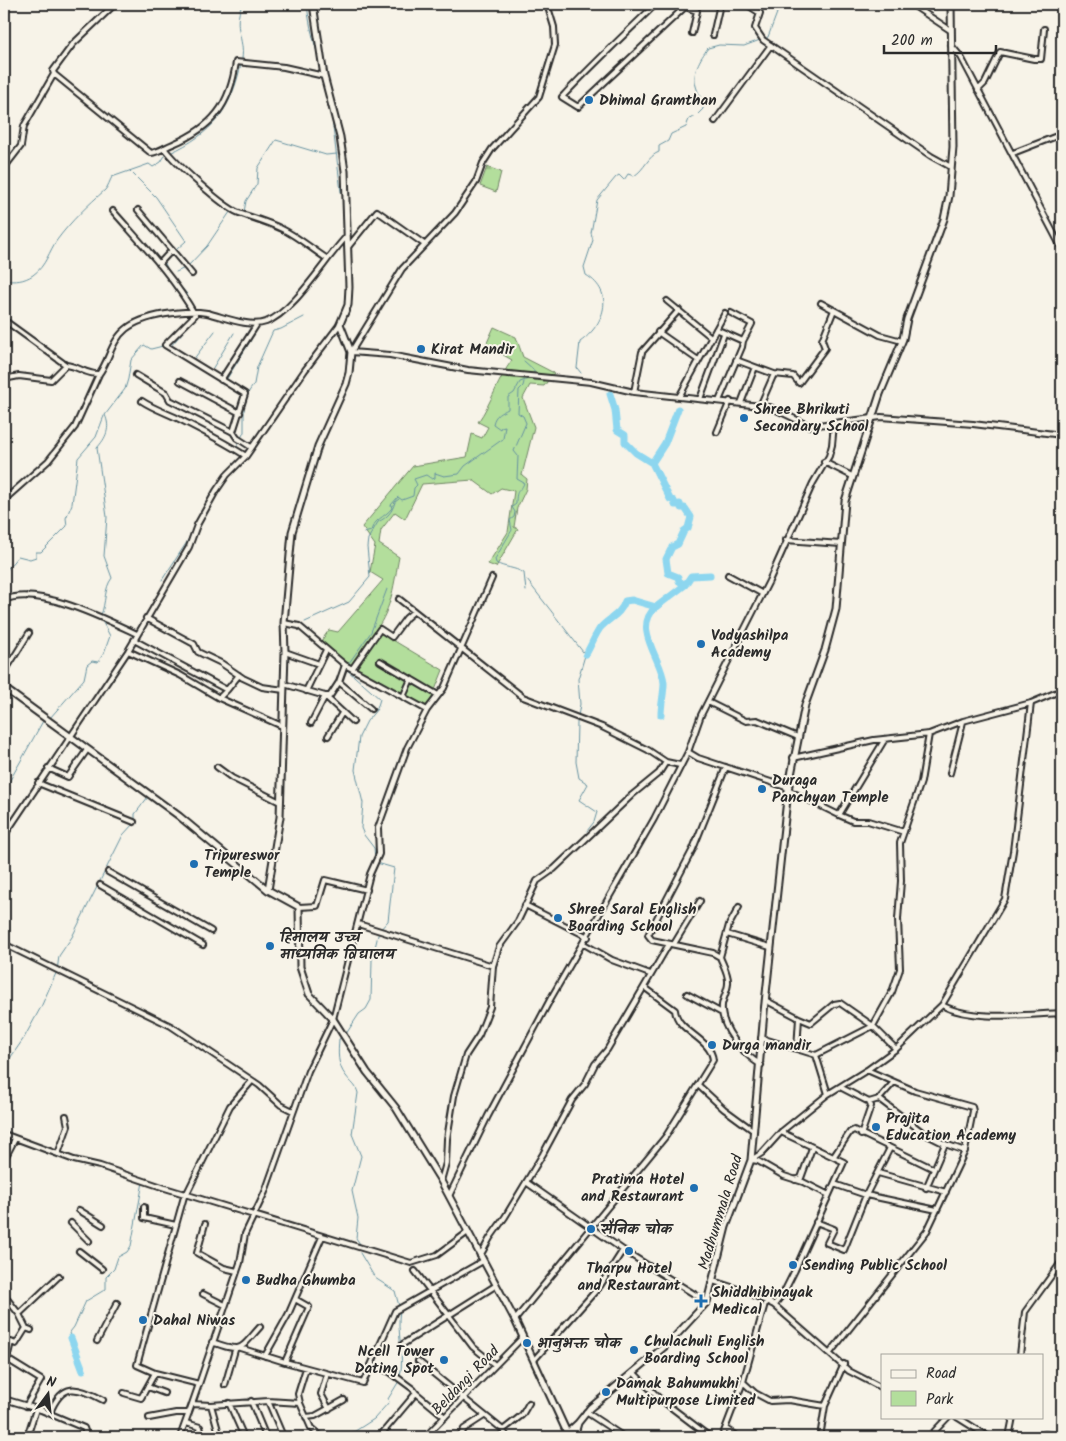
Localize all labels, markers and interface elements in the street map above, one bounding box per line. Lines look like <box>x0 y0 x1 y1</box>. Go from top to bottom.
scale bar <box>884 22 996 54</box>
text: 200 m <box>891 29 933 53</box>
place label: Dhimal Gramthan <box>599 89 717 113</box>
marker: Dhimal Gramthan <box>583 94 595 106</box>
place label: Kirat Mandir <box>431 338 515 362</box>
marker: Kirat Mandir <box>415 343 427 355</box>
place label: Shree Bhrikuti Secondary School <box>754 398 869 439</box>
marker: Shree Bhrikuti Secondary School <box>738 412 750 424</box>
place label: Vodyashilpa Academy <box>711 624 789 665</box>
marker: Vodyashilpa Academy <box>695 638 707 650</box>
place label: Duraga Panchyan Temple <box>772 769 889 810</box>
marker: Duraga Panchyan Temple <box>756 783 768 795</box>
place label: Tripureswor Temple <box>204 844 280 885</box>
marker: Tripureswor Temple <box>188 858 200 870</box>
place label: Shree Saral English Boarding School <box>568 898 696 939</box>
marker: Shree Saral English Boarding School <box>552 912 564 924</box>
place label: हिमालय उच्च माध्यमिक विद्यालय <box>279 926 397 967</box>
marker: हिमालय उच्च माध्यमिक विद्यालय <box>264 940 276 952</box>
place label: Durga mandir <box>722 1034 812 1058</box>
marker: Durga mandir <box>706 1039 718 1051</box>
place label: Prajita Education Academy <box>886 1107 1016 1148</box>
marker: Prajita Education Academy <box>870 1121 882 1133</box>
street label: Madhummala Road <box>692 1151 750 1273</box>
place label: Pratima Hotel and Restaurant <box>581 1168 684 1209</box>
marker: Pratima Hotel and Restaurant <box>688 1182 700 1194</box>
place label: सैनिक चोक <box>600 1218 674 1242</box>
marker: सैनिक चोक <box>585 1223 597 1235</box>
marker: Tharpu Hotel and Restaurant <box>623 1245 635 1257</box>
place label: Sending Public School <box>803 1254 947 1278</box>
place label: Tharpu Hotel and Restaurant <box>577 1257 681 1298</box>
marker: Sending Public School <box>787 1259 799 1271</box>
place label: Budha Ghumba <box>256 1269 356 1293</box>
marker: Budha Ghumba <box>240 1274 252 1286</box>
place label: Shiddhibinayak Medical <box>712 1281 813 1322</box>
marker: Shiddhibinayak Medical <box>694 1294 708 1308</box>
place label: Dahal Niwas <box>153 1309 235 1333</box>
marker: Dahal Niwas <box>137 1314 149 1326</box>
place label: Chulachuli English Boarding School <box>644 1330 765 1371</box>
place label: भानुभक्त चोक <box>537 1332 623 1356</box>
marker: भानुभक्त चोक <box>521 1337 533 1349</box>
place label: Ncell Tower Dating Spot <box>354 1340 435 1381</box>
street label: Beldangi Road <box>426 1340 506 1421</box>
marker: Chulachuli English Boarding School <box>628 1344 640 1356</box>
marker: Ncell Tower Dating Spot <box>438 1354 450 1366</box>
legend <box>881 1354 1044 1418</box>
text: Road <box>926 1362 957 1386</box>
north arrow <box>22 1368 72 1418</box>
text: N <box>44 1371 58 1394</box>
place label: Damak Bahumukhi Multipurpose Limited <box>616 1372 756 1413</box>
marker: Damak Bahumukhi Multipurpose Limited <box>600 1386 612 1398</box>
text: Park <box>926 1388 954 1412</box>

